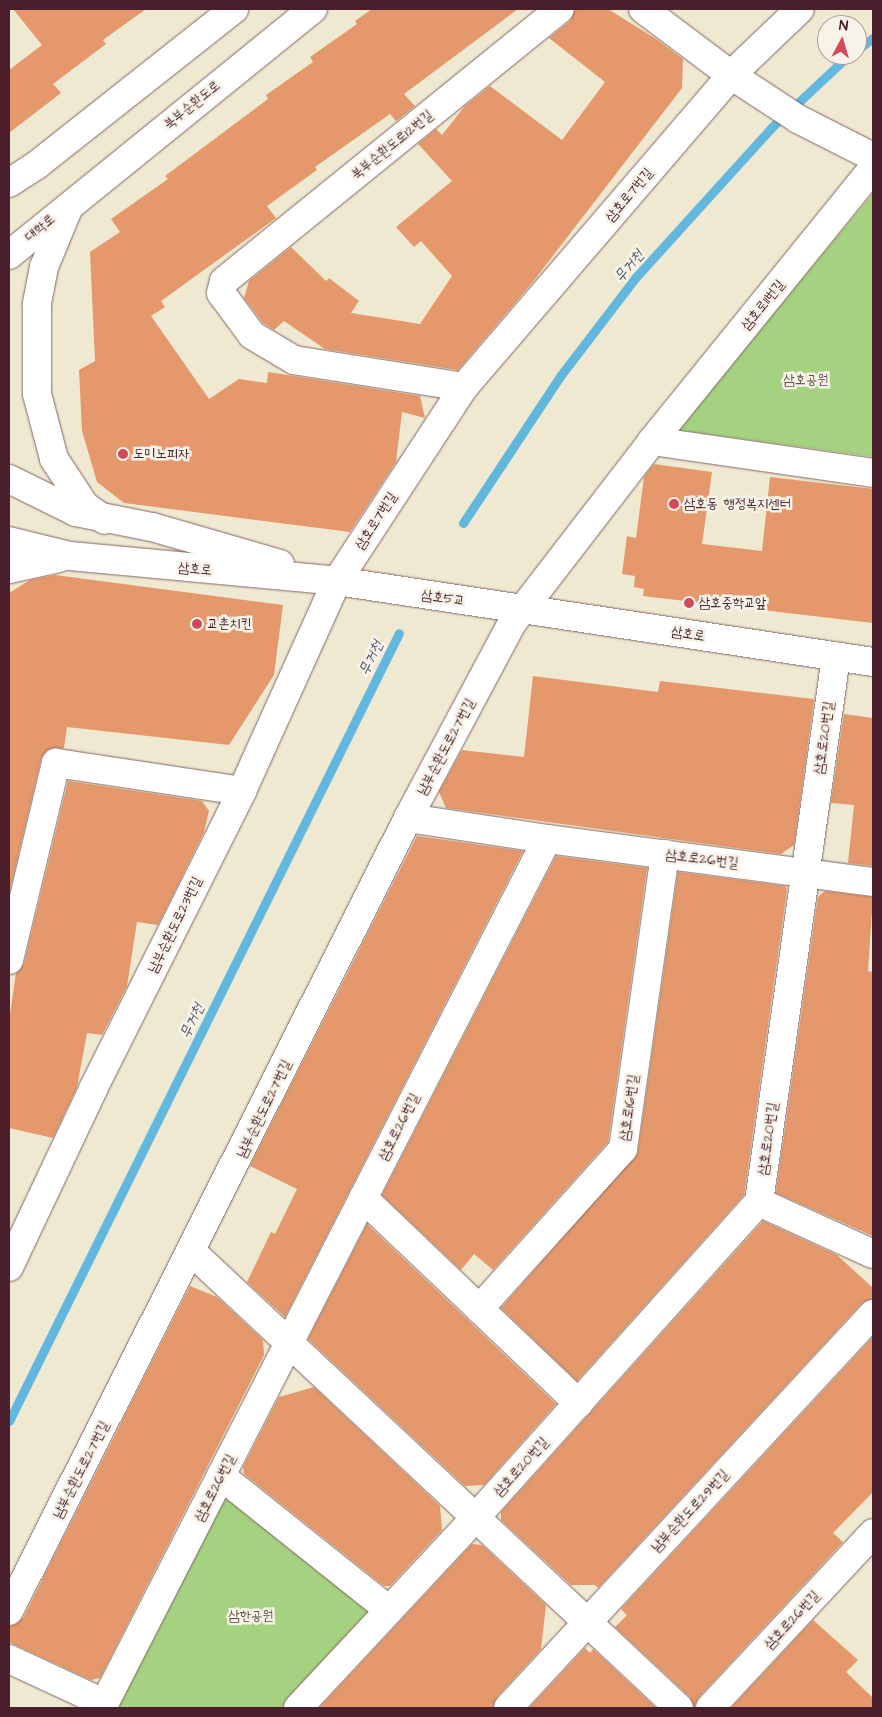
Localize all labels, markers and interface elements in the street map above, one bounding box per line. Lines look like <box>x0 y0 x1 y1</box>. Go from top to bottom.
north arrow <box>817 15 867 65</box>
text: N <box>838 16 849 36</box>
street label: 북부순환도로 <box>160 77 224 133</box>
street label: 북부순환도로12번길 <box>348 107 436 183</box>
street label: 삼호로7번길 <box>602 165 656 225</box>
street label: 대학로 <box>22 211 58 245</box>
water label: 무거천 <box>610 246 648 286</box>
street label: 삼호로11번길 <box>738 276 788 334</box>
park label: 삼호공원 <box>783 372 829 388</box>
place label: 도미노피자 <box>133 446 189 462</box>
marker: 도미노피자 <box>117 448 129 460</box>
street label: 삼호로7번길 <box>351 489 401 553</box>
place label: 삼호동 행정복지센터 <box>684 496 791 512</box>
marker: 삼호동 행정복지센터 <box>668 498 680 510</box>
street label: 삼호로 <box>177 559 213 579</box>
street label: 삼호5교 <box>420 587 466 609</box>
place label: 삼호중학교앞 <box>699 595 767 611</box>
marker: 삼호중학교앞 <box>683 597 695 609</box>
place label: 교촌치킨 <box>207 616 252 632</box>
marker: 교촌치킨 <box>191 618 203 630</box>
street label: 삼호로 <box>670 623 706 645</box>
water label: 무거천 <box>355 638 387 678</box>
street label: 남부순환도로27번길 <box>414 696 478 798</box>
street label: 삼호로20번길 <box>811 701 837 775</box>
street label: 삼호로26번길 <box>665 846 739 872</box>
street label: 남부순환도로23번길 <box>144 874 206 976</box>
water label: 무거천 <box>176 1001 208 1041</box>
street label: 남부순환도로27번길 <box>233 1057 295 1161</box>
street label: 삼호로16번길 <box>616 1074 642 1142</box>
street label: 삼호로26번길 <box>375 1091 423 1163</box>
street label: 삼호로20번길 <box>755 1102 781 1176</box>
street label: 남부순환도로27번길 <box>49 1419 113 1521</box>
street label: 삼호로20번길 <box>490 1434 552 1500</box>
street label: 삼호로26번길 <box>191 1452 239 1524</box>
street label: 남부순환도로29번길 <box>648 1466 732 1556</box>
street label: 삼호로26번길 <box>761 1588 823 1652</box>
park label: 삼한공원 <box>228 1608 274 1624</box>

